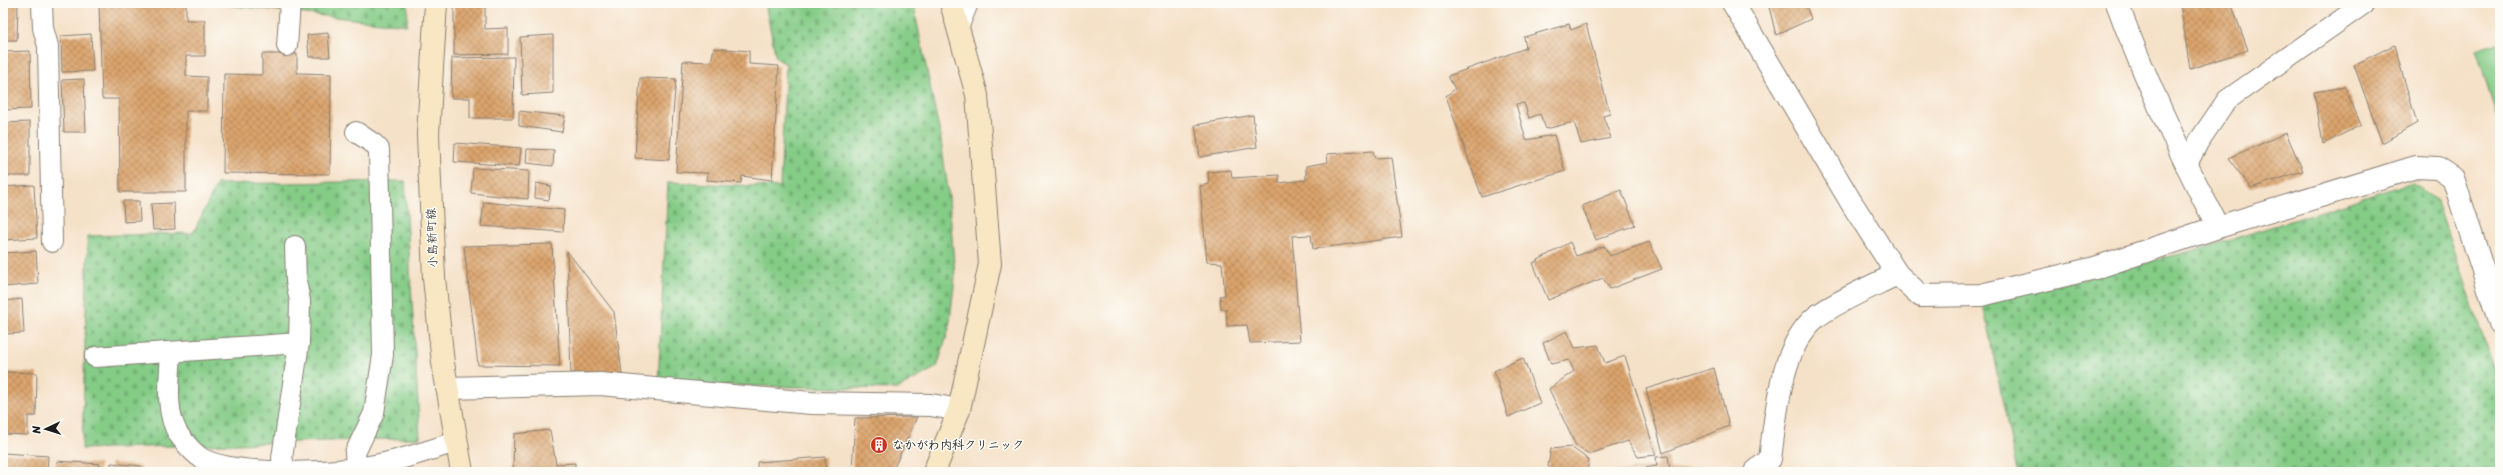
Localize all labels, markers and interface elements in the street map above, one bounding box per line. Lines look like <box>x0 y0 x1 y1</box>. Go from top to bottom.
street label: 小島新町線 <box>420 208 444 268</box>
north arrow <box>26 409 66 449</box>
text: N <box>27 425 46 435</box>
place label: なかがわ内科クリニック <box>892 434 1024 456</box>
building icon: なかがわ内科クリニック <box>869 435 889 455</box>

